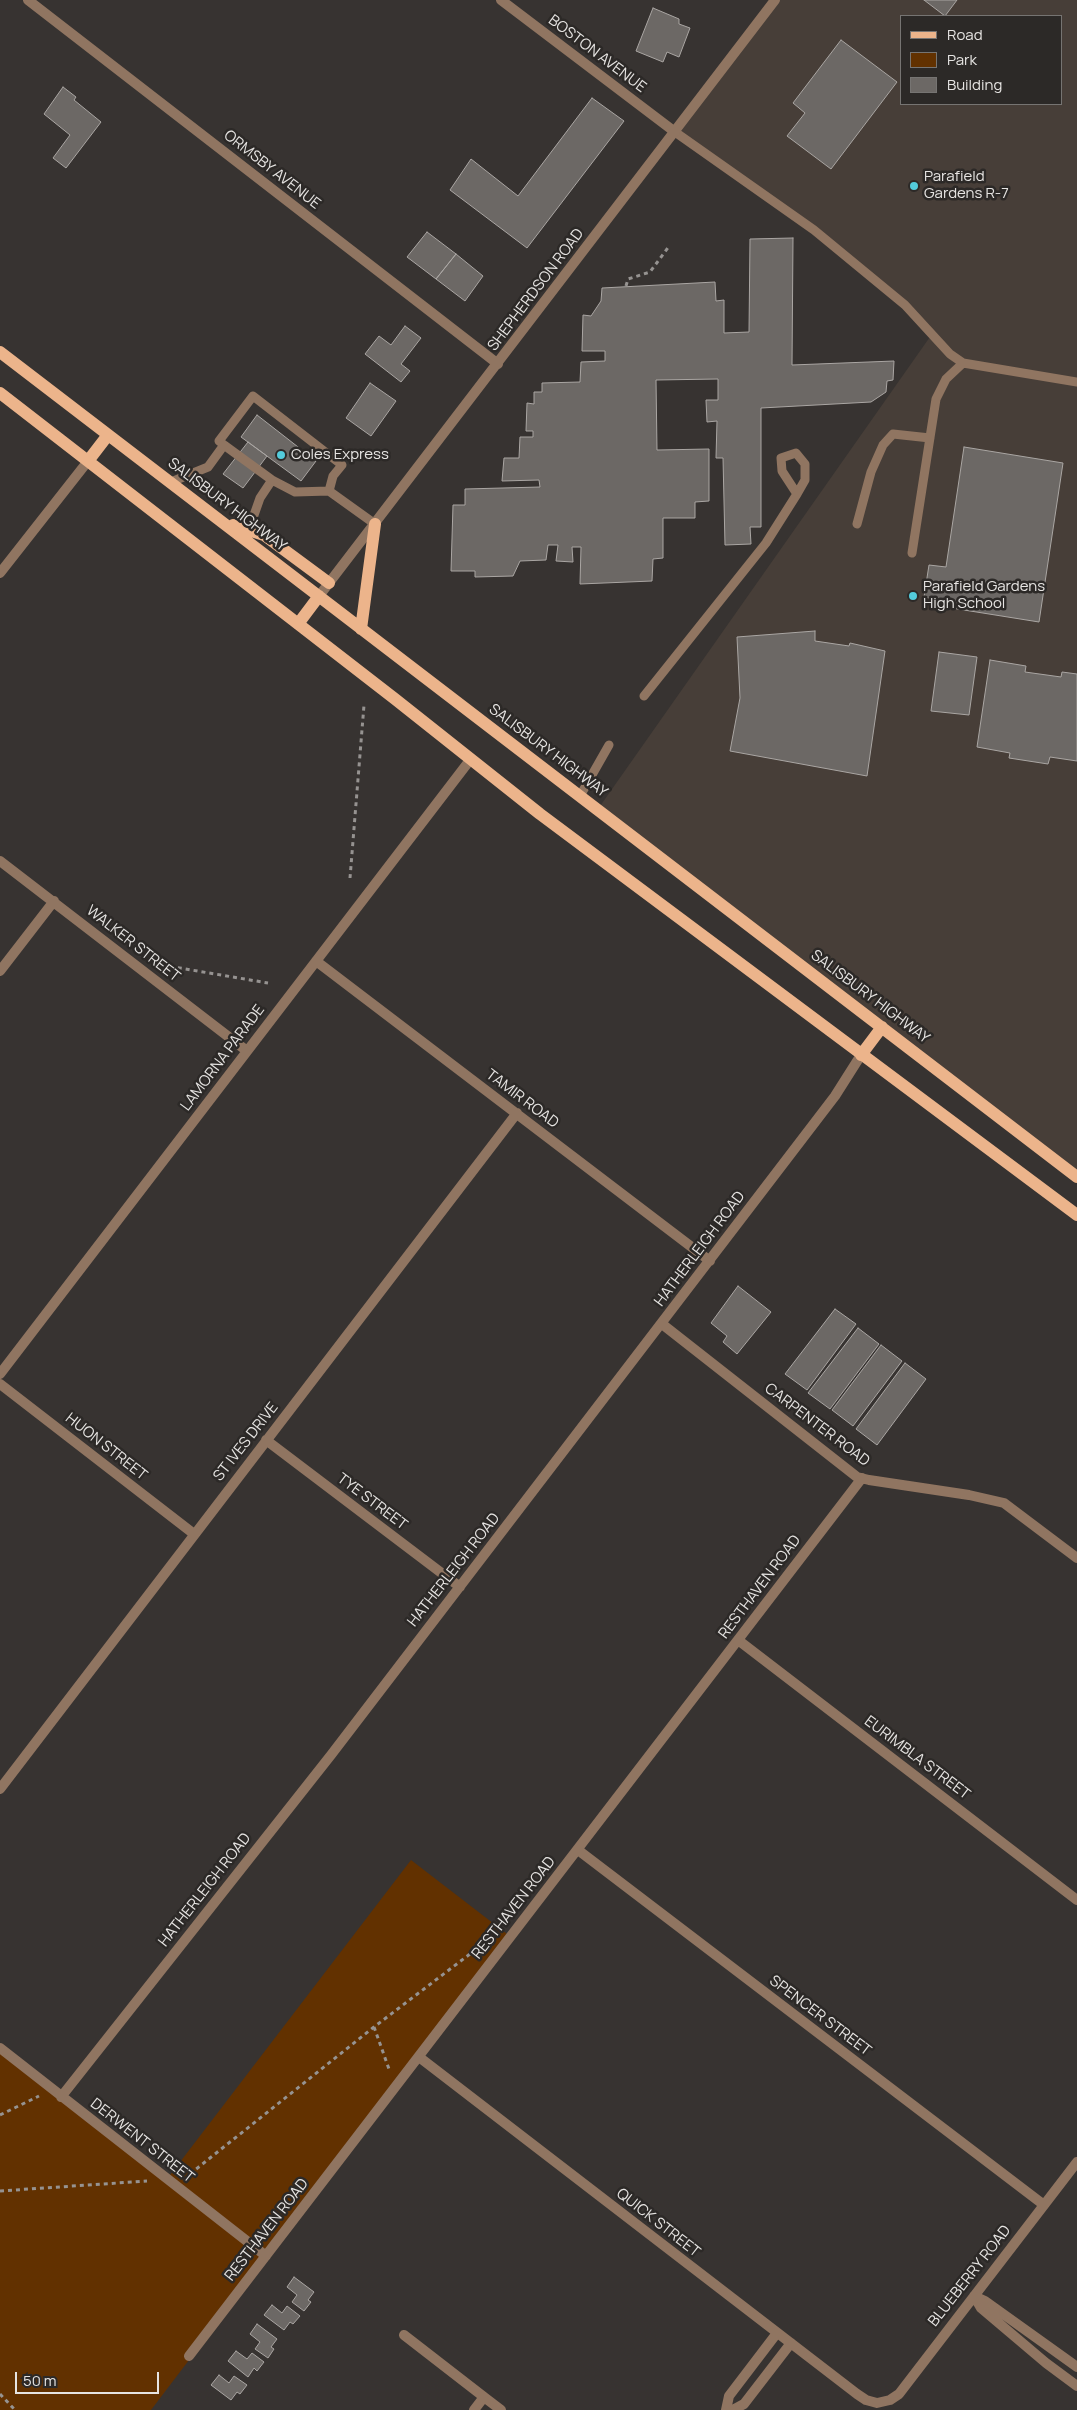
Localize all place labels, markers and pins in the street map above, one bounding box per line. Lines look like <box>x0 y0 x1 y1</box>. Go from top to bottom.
place label: Parafield Gardens R-7 <box>924 168 1009 203</box>
marker: Parafield Gardens R-7 <box>908 180 920 192</box>
place label: Coles Express <box>291 446 389 464</box>
marker: Coles Express <box>275 449 287 461</box>
place label: Parafield Gardens High School <box>923 578 1045 613</box>
marker: Parafield Gardens High School <box>907 590 919 602</box>

